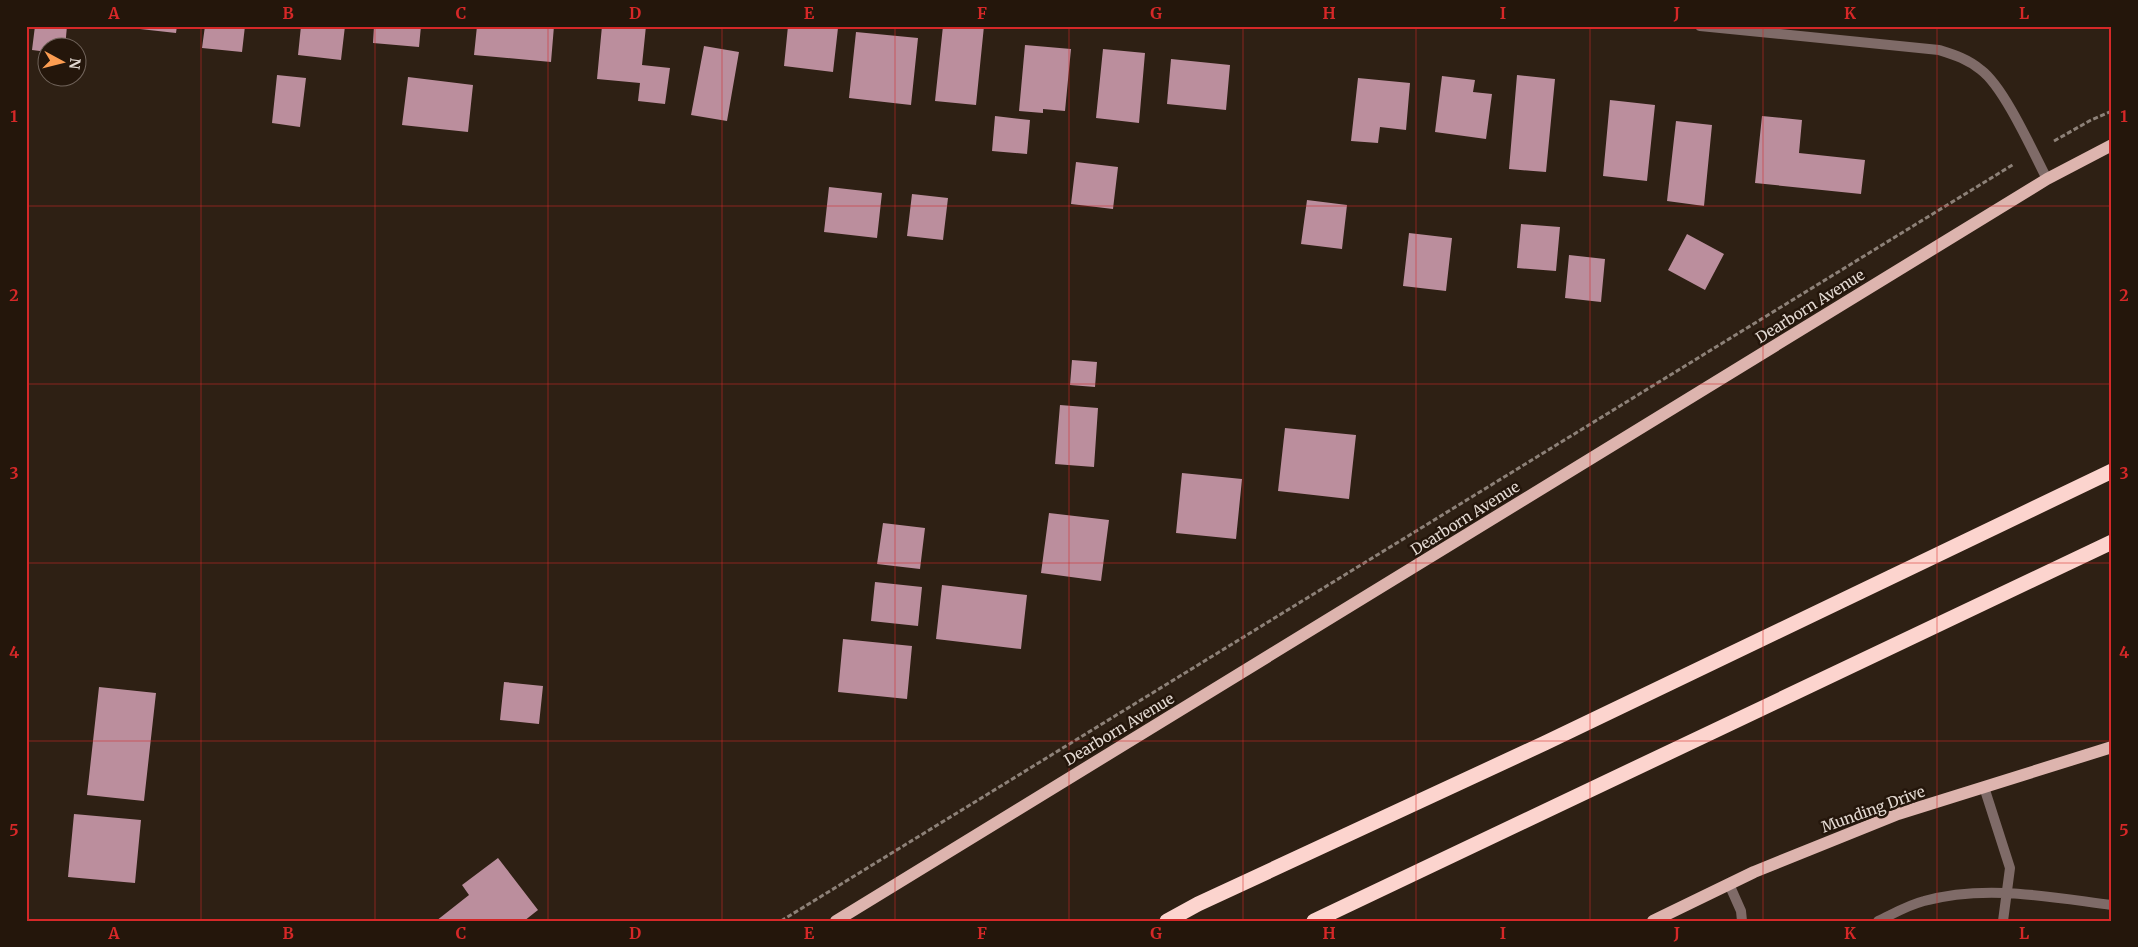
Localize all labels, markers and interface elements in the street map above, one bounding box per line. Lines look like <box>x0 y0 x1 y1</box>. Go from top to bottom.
text: A <box>107 3 120 23</box>
text: B <box>282 3 294 23</box>
text: C <box>456 3 466 23</box>
text: D <box>629 3 641 23</box>
text: E <box>804 3 815 23</box>
text: F <box>977 3 987 23</box>
text: G <box>1150 3 1162 23</box>
text: H <box>1322 3 1336 23</box>
text: I <box>1500 3 1506 23</box>
text: J <box>1673 3 1680 23</box>
text: K <box>1844 3 1856 23</box>
text: L <box>2019 3 2029 23</box>
north arrow <box>38 38 88 88</box>
text: N <box>65 57 85 70</box>
text: 1 <box>10 106 18 126</box>
text: 1 <box>2120 106 2128 126</box>
street label: Dearborn Avenue <box>1752 265 1868 347</box>
text: 2 <box>9 285 19 305</box>
text: 2 <box>2119 285 2129 305</box>
text: 3 <box>9 463 19 483</box>
text: 3 <box>2119 463 2129 483</box>
street label: Dearborn Avenue <box>1407 477 1523 559</box>
text: 4 <box>9 642 19 662</box>
text: 4 <box>2119 642 2129 662</box>
street label: Dearborn Avenue <box>1061 689 1178 769</box>
street label: Munding Drive <box>1819 781 1928 837</box>
text: 5 <box>9 820 19 840</box>
text: 5 <box>2119 820 2129 840</box>
text: A <box>107 923 120 943</box>
text: B <box>282 923 294 943</box>
text: C <box>456 923 466 943</box>
text: D <box>629 923 641 943</box>
text: E <box>804 923 815 943</box>
text: F <box>977 923 987 943</box>
text: G <box>1150 923 1162 943</box>
text: H <box>1322 923 1336 943</box>
text: I <box>1500 923 1506 943</box>
text: J <box>1673 923 1680 943</box>
text: K <box>1844 923 1856 943</box>
text: L <box>2019 923 2029 943</box>

